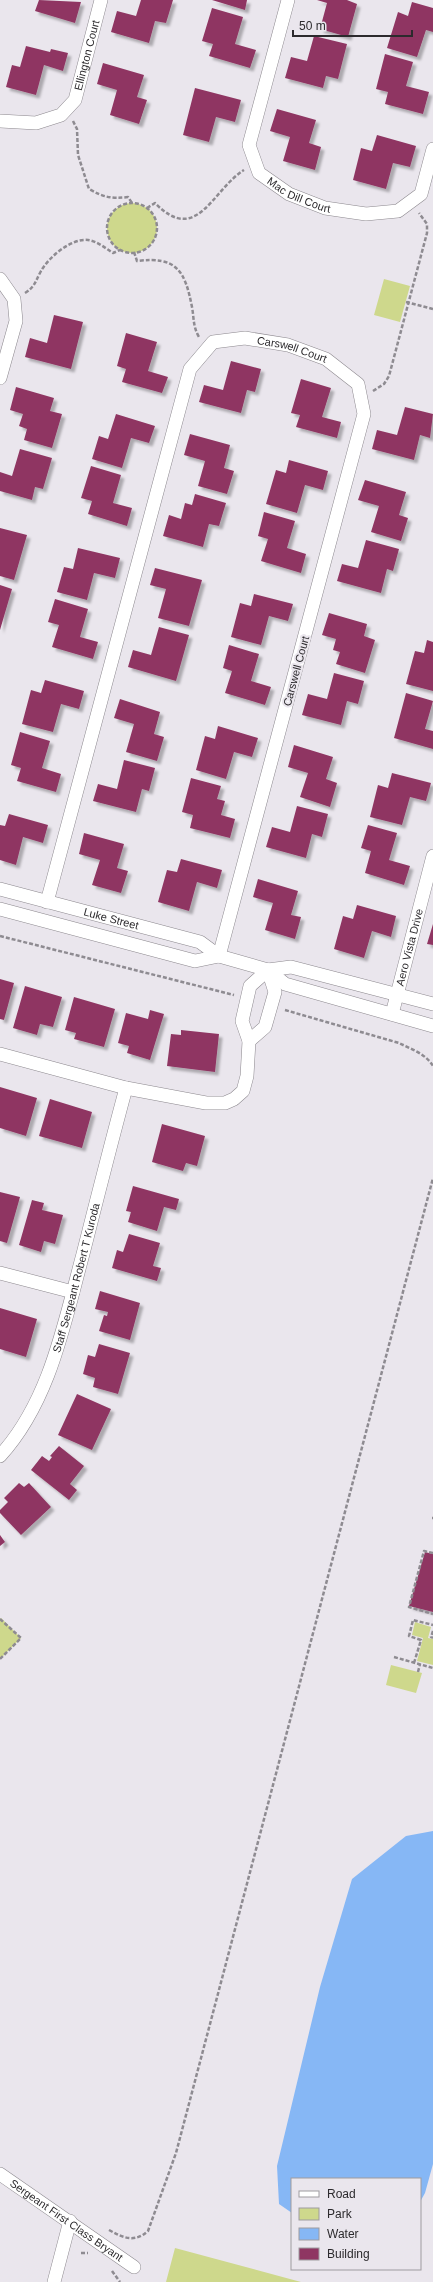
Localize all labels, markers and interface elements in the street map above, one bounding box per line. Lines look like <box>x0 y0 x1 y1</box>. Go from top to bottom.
scale bar <box>293 12 412 38</box>
street label: Ellington Court <box>72 19 102 92</box>
text: 50 m <box>299 19 326 33</box>
street label: Mac Dill Court <box>265 175 331 215</box>
street label: Carswell Court <box>256 334 329 365</box>
street label: Carswell Court <box>281 635 311 707</box>
street label: Luke Street <box>82 905 140 931</box>
street label: Aero Vista Drive <box>394 907 425 987</box>
street label: Staff Sergeant Robert T Kuroda <box>50 1201 102 1354</box>
street label: Sergeant First Class Bryant <box>8 2177 125 2264</box>
legend <box>291 2178 421 2270</box>
text: Road <box>327 2187 356 2201</box>
text: Park <box>327 2207 353 2221</box>
text: Water <box>327 2227 359 2241</box>
text: Building <box>327 2247 370 2261</box>

